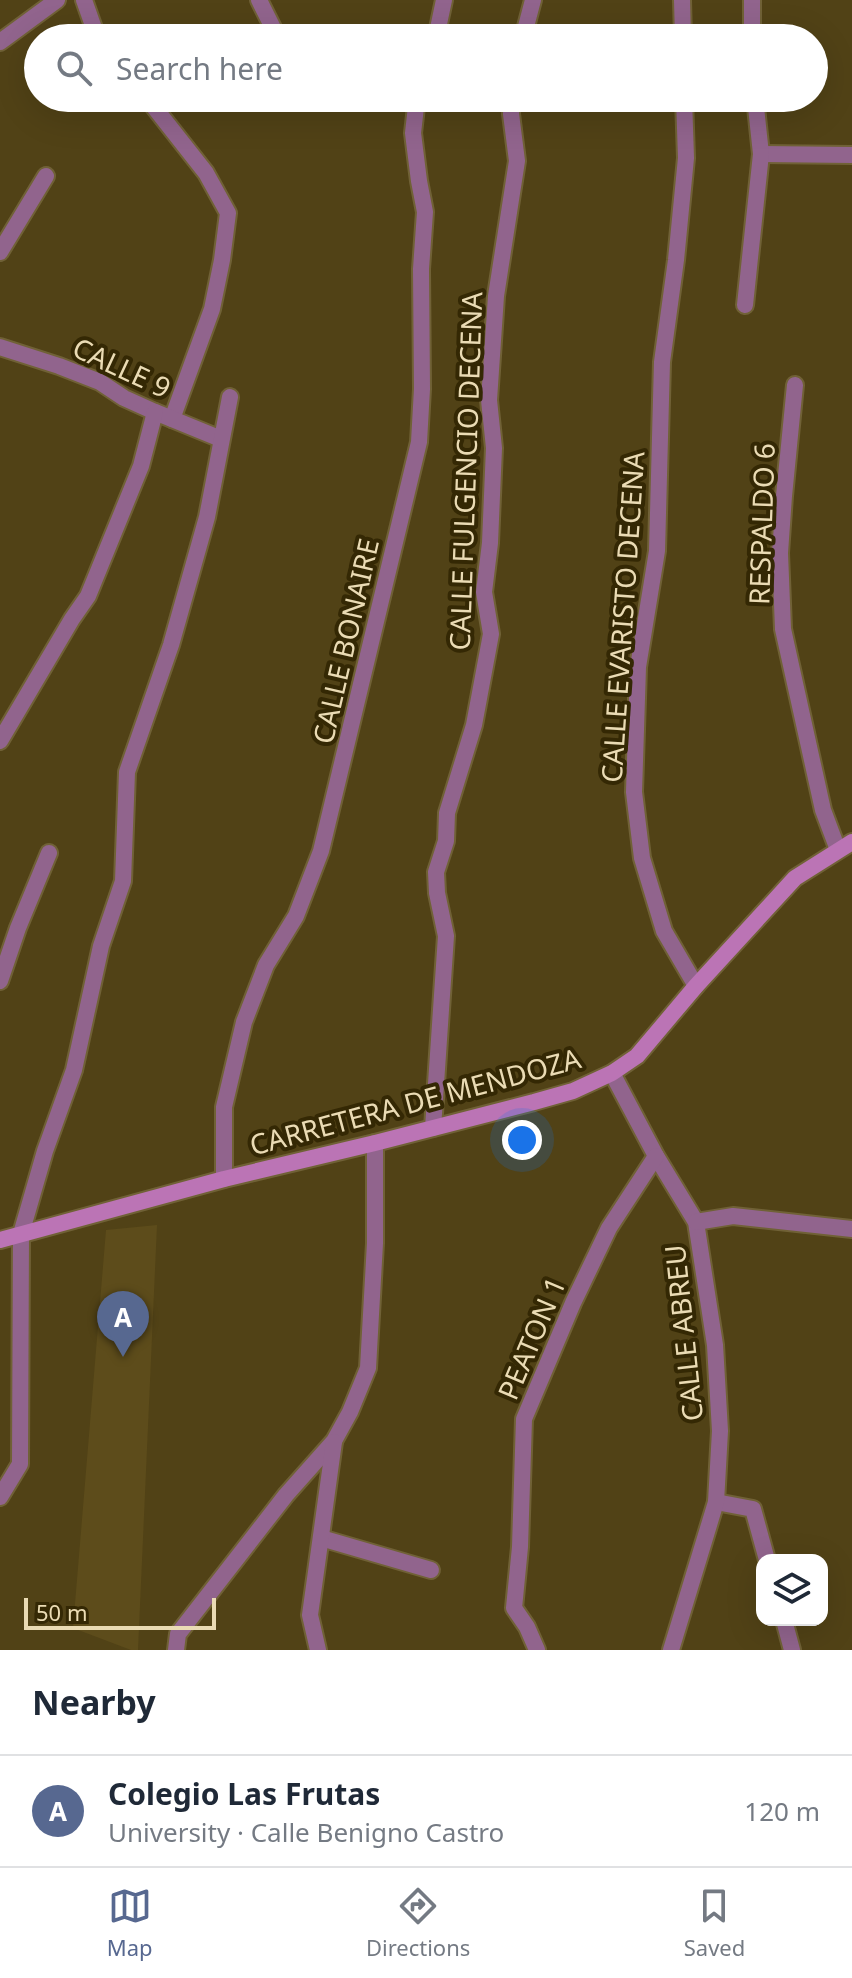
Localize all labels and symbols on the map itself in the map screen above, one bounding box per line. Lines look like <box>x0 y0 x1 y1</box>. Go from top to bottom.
street label: CALLE FULGENCIO DECENA <box>440 291 490 651</box>
street label: CALLE 9 <box>67 328 177 406</box>
street label: RESPALDO 6 <box>739 442 783 606</box>
street label: CALLE EVARISTO DECENA <box>591 450 653 784</box>
street label: CALLE BONAIRE <box>303 535 387 747</box>
street label: CARRETERA DE MENDOZA <box>245 1038 585 1164</box>
your location <box>502 1120 542 1160</box>
street label: CALLE ABREU <box>655 1243 711 1423</box>
street label: PEATON 1 <box>488 1271 574 1405</box>
pin: A <box>97 1291 149 1357</box>
scale bar <box>24 1594 216 1630</box>

